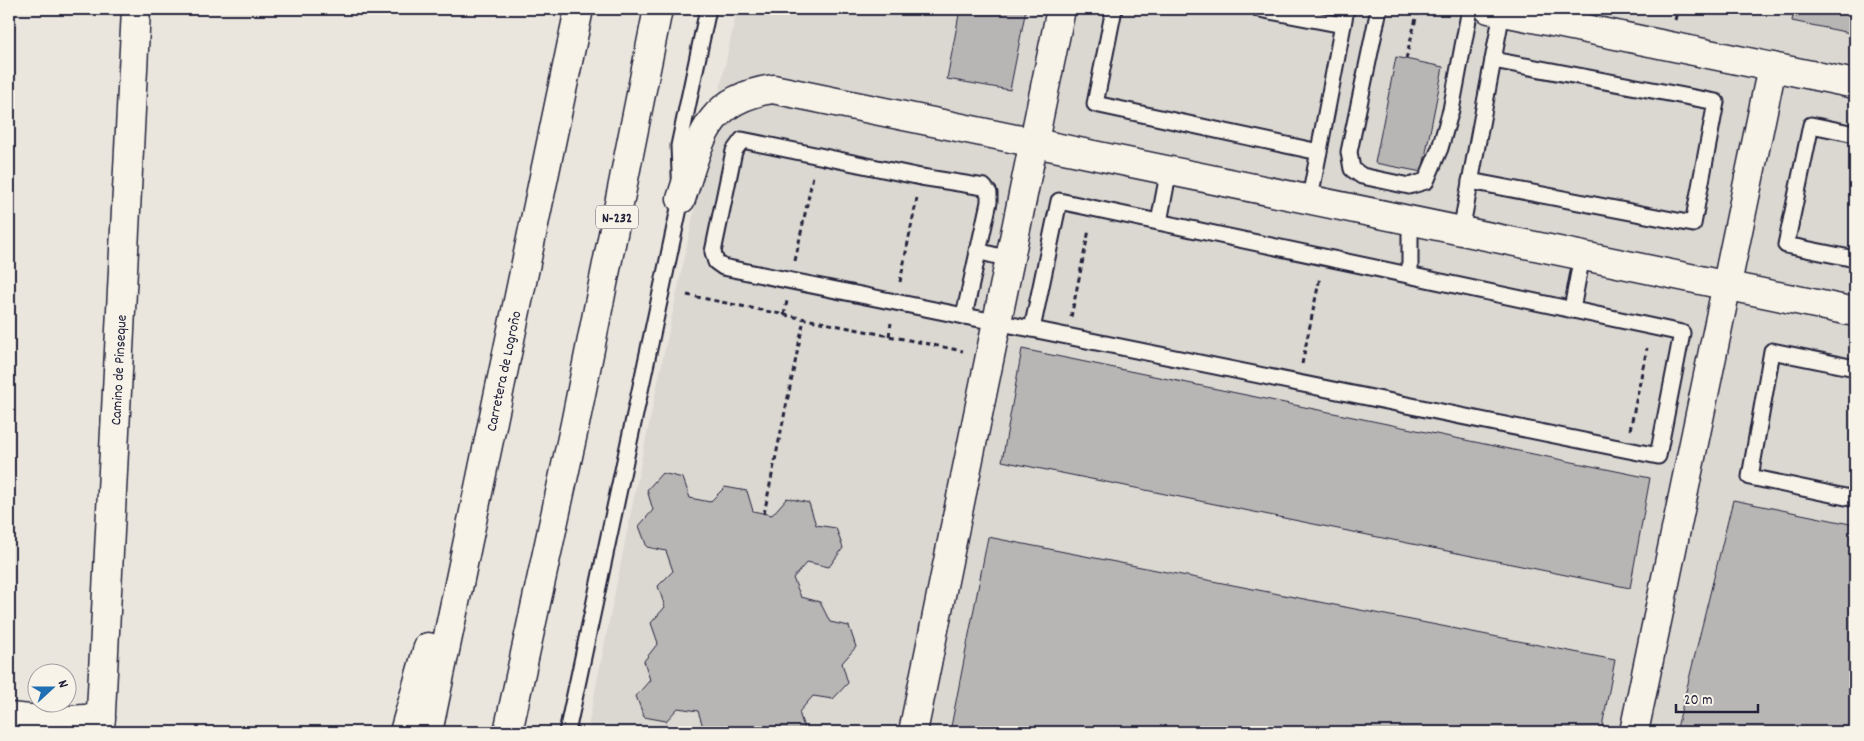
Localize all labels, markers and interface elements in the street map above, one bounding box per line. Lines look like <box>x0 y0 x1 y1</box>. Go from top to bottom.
road number: N-232 <box>596 206 638 228</box>
street label: Carretera de Logroño <box>481 309 529 434</box>
street label: Camino de Pinseque <box>106 314 134 426</box>
north arrow <box>28 664 78 714</box>
text: N <box>52 677 73 691</box>
scale bar <box>1676 681 1759 713</box>
text: 20 m <box>1684 690 1712 712</box>

